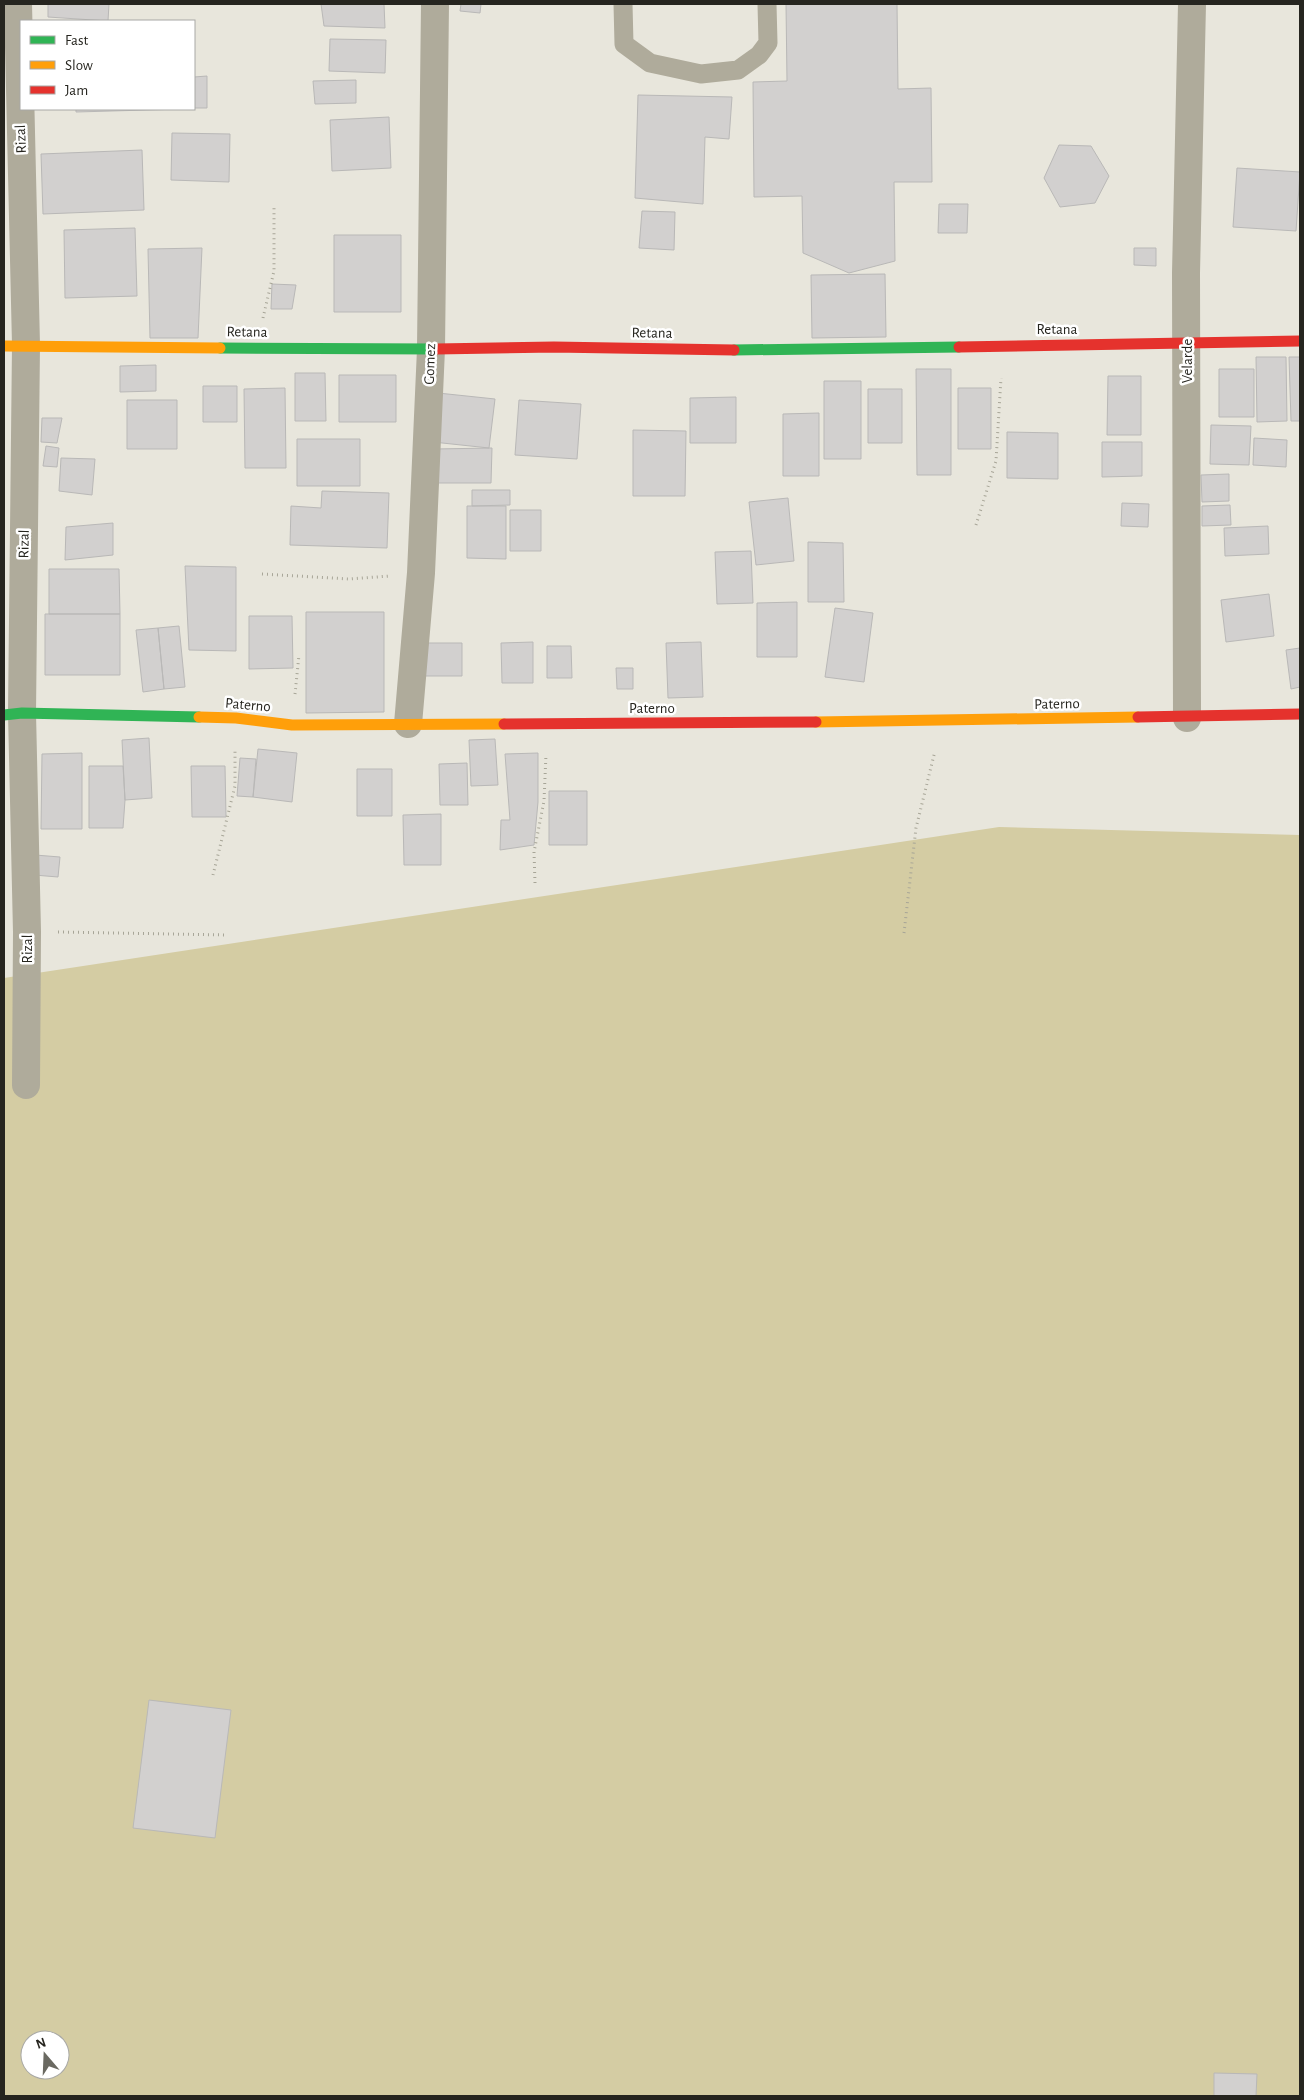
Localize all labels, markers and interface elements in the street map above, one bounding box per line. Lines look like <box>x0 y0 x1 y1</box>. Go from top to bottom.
legend <box>20 20 195 110</box>
text: Fast <box>65 33 89 48</box>
text: Slow <box>65 58 93 73</box>
text: Jam <box>65 83 88 98</box>
street label: Rizal <box>13 124 29 154</box>
street label: Retana <box>1037 322 1078 337</box>
street label: Retana <box>226 324 268 340</box>
street label: Retana <box>631 325 673 341</box>
street label: Velarde <box>1180 339 1195 383</box>
street label: Gomez <box>422 343 438 385</box>
street label: Rizal <box>16 529 32 559</box>
street label: Paterno <box>225 696 271 714</box>
street label: Paterno <box>1034 696 1080 712</box>
street label: Paterno <box>629 701 675 716</box>
street label: Rizal <box>20 935 35 963</box>
north arrow <box>20 2030 70 2080</box>
text: N <box>34 2035 48 2052</box>

